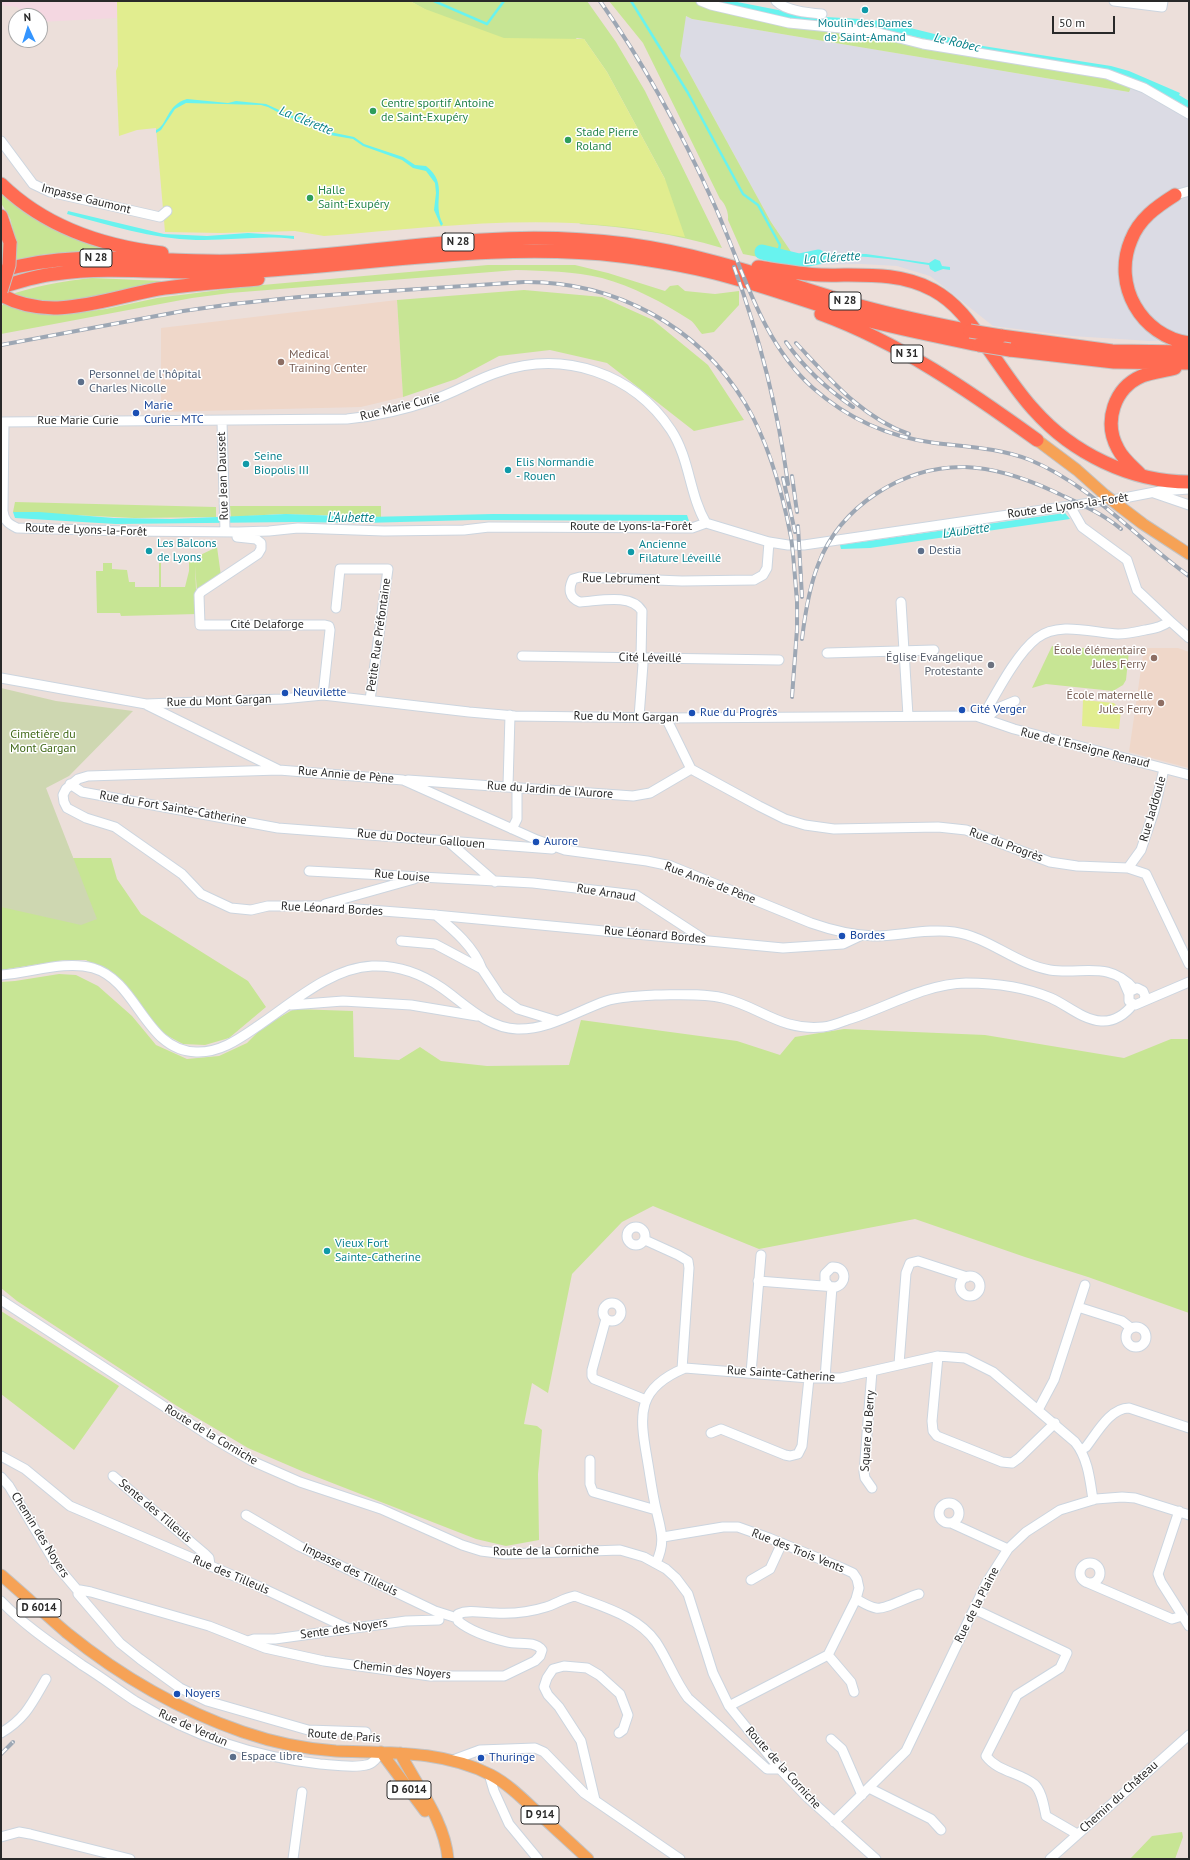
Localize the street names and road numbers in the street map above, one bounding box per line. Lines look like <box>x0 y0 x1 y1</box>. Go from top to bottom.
street label: Impasse Gaumont <box>40 181 132 217</box>
road number: N 28 <box>442 233 474 251</box>
road number: N 28 <box>80 249 112 267</box>
road number: N 28 <box>829 292 861 310</box>
road number: N 31 <box>891 345 923 363</box>
street label: Rue Marie Curie <box>359 390 441 424</box>
street label: Rue Marie Curie <box>37 414 119 428</box>
street label: Rue Jean Dausset <box>214 431 232 521</box>
street label: Route de Lyons-la-Forêt <box>1007 490 1129 522</box>
street label: Route de Lyons-la-Forêt <box>570 520 692 534</box>
street label: Route de Lyons-la-Forêt <box>25 521 147 539</box>
street label: Rue Lebrument <box>582 571 660 587</box>
street label: Petite Rue Préfontaine <box>364 577 394 693</box>
street label: Cité Delaforge <box>230 618 304 632</box>
street label: Cité Léveillé <box>619 650 681 666</box>
street label: Rue du Mont Gargan <box>166 692 272 710</box>
street label: Rue du Mont Gargan <box>573 709 679 725</box>
street label: Rue de l'Enseigne Renaud <box>1019 725 1151 771</box>
street label: Rue Annie de Pène <box>297 764 395 786</box>
street label: Rue Jaddoule <box>1137 775 1169 843</box>
street label: Rue du Jardin de l'Aurore <box>486 778 614 802</box>
street label: Rue du Fort Sainte-Catherine <box>98 788 248 828</box>
street label: Rue du Progrès <box>967 825 1045 865</box>
street label: Rue du Docteur Gallouen <box>356 826 486 852</box>
street label: Rue Annie de Pène <box>662 859 758 907</box>
street label: Rue Louise <box>374 866 430 886</box>
street label: Rue Arnaud <box>576 881 636 905</box>
street label: Rue Léonard Bordes <box>281 899 383 919</box>
street label: Rue Léonard Bordes <box>604 923 706 947</box>
street label: Rue Sainte-Catherine <box>726 1363 836 1385</box>
street label: Square du Berry <box>858 1390 878 1472</box>
street label: Route de la Corniche <box>162 1402 260 1468</box>
street label: Sente des Tilleuls <box>115 1476 195 1546</box>
street label: Chemin des Noyers <box>8 1490 72 1580</box>
street label: Rue des Trois Vents <box>749 1526 847 1576</box>
street label: Impasse des Tilleuls <box>300 1541 400 1599</box>
street label: Route de la Corniche <box>493 1543 599 1559</box>
street label: Rue des Tilleuls <box>191 1552 271 1598</box>
street label: Rue de la Plaine <box>952 1565 1002 1645</box>
road number: D 6014 <box>17 1599 61 1617</box>
street label: Sente des Noyers <box>299 1616 389 1642</box>
street label: Chemin des Noyers <box>352 1658 452 1682</box>
street label: Rue de Verdun <box>156 1706 230 1750</box>
street label: Route de la Corniche <box>742 1724 824 1812</box>
street label: Route de Paris <box>307 1726 381 1746</box>
street label: Chemin du Château <box>1077 1758 1161 1836</box>
road number: D 6014 <box>387 1781 431 1799</box>
road number: D 914 <box>521 1806 559 1824</box>

